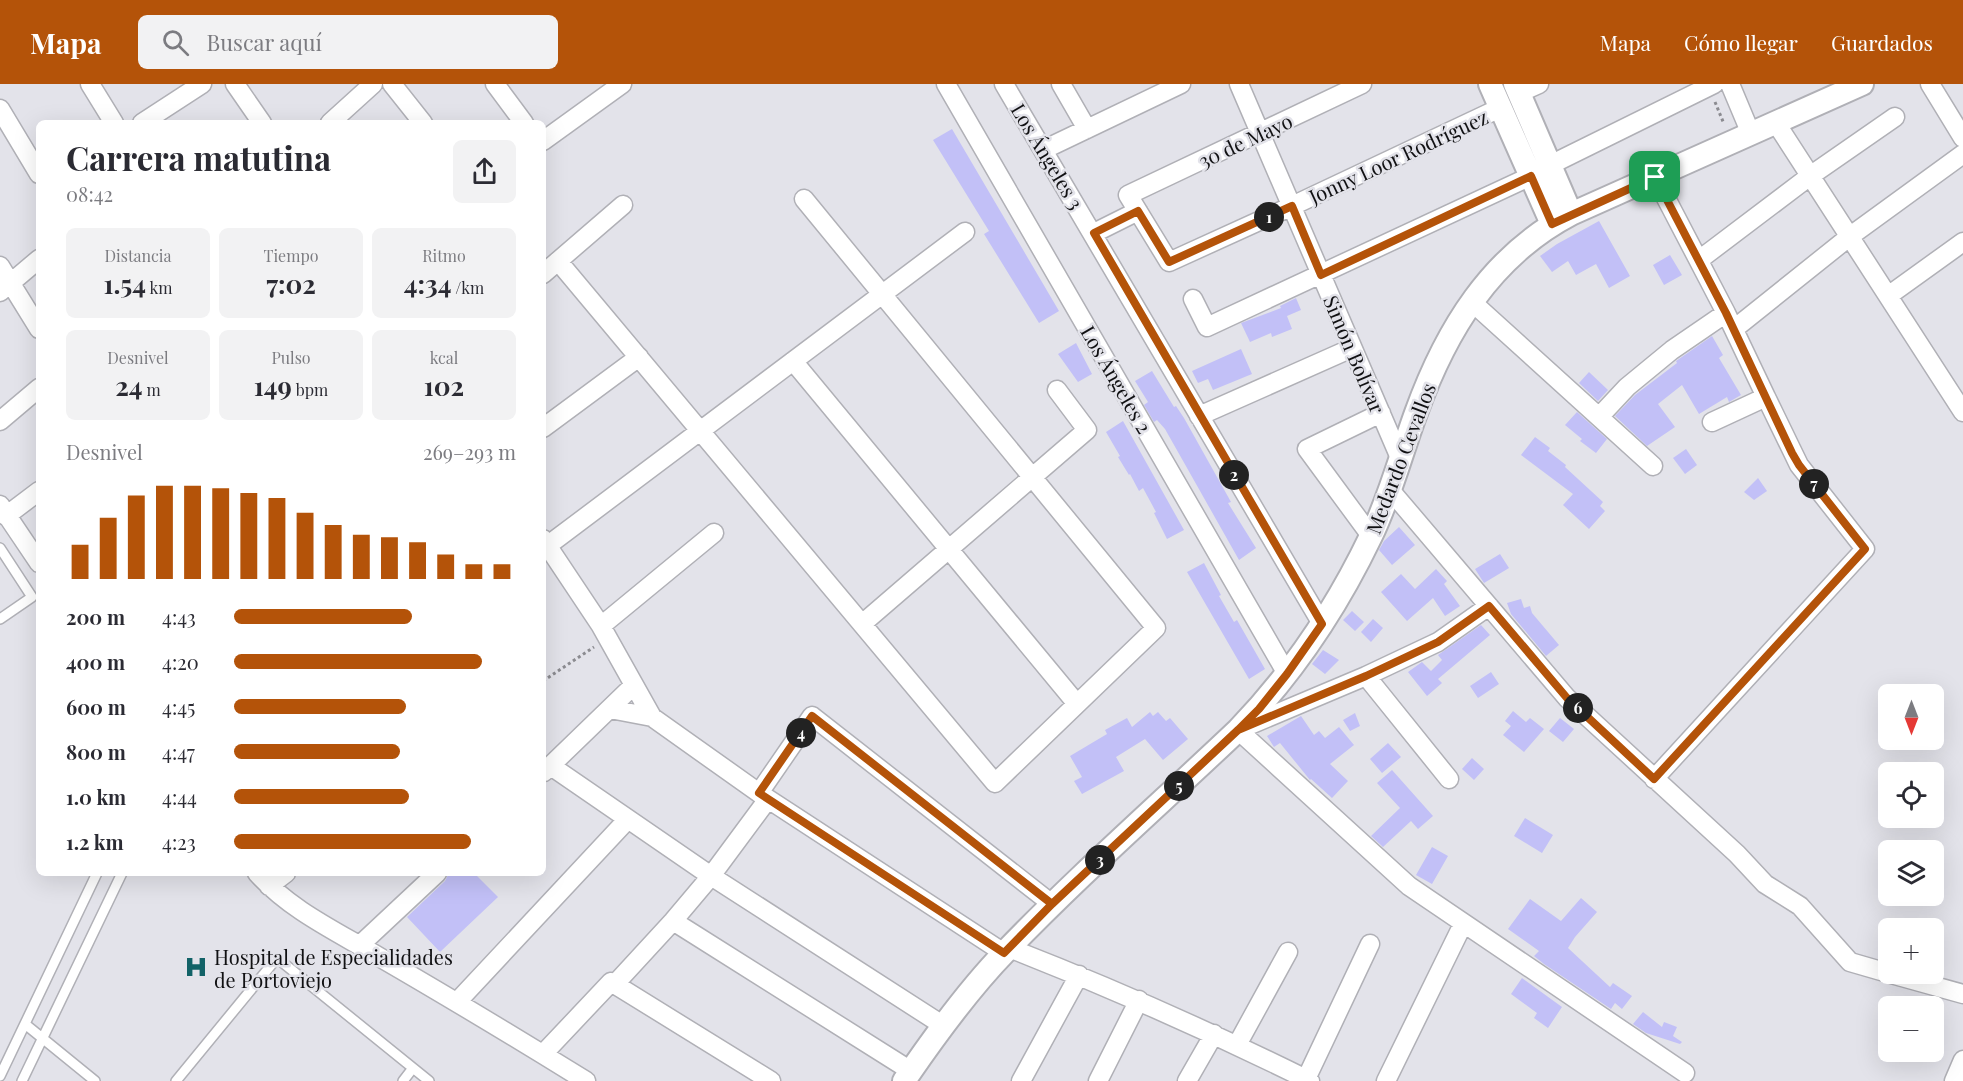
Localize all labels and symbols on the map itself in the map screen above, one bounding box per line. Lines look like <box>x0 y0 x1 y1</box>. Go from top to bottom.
street label: Los Ángeles 3 <box>1006 98 1090 214</box>
street label: Jonny Loor Rodríguez <box>1303 103 1492 210</box>
street label: 30 de Mayo <box>1194 106 1296 174</box>
pin <box>1629 151 1680 202</box>
pin: 1 <box>1254 202 1284 232</box>
street label: Simón Bolívar <box>1318 291 1392 417</box>
street label: Los Ángeles 2 <box>1075 320 1159 438</box>
street label: Medardo Cevallos <box>1359 379 1441 537</box>
pin: 2 <box>1219 460 1249 490</box>
pin: 7 <box>1799 469 1829 499</box>
north arrow <box>1878 684 1944 750</box>
pin: 6 <box>1563 693 1593 723</box>
pin: 4 <box>786 718 816 748</box>
pin: 5 <box>1164 771 1194 801</box>
pin: 3 <box>1085 845 1115 875</box>
place label: Hospital de Especialidades de Portoviejo <box>214 943 453 993</box>
hospital icon: Hospital de Especialidades de Portoviejo <box>183 954 209 980</box>

